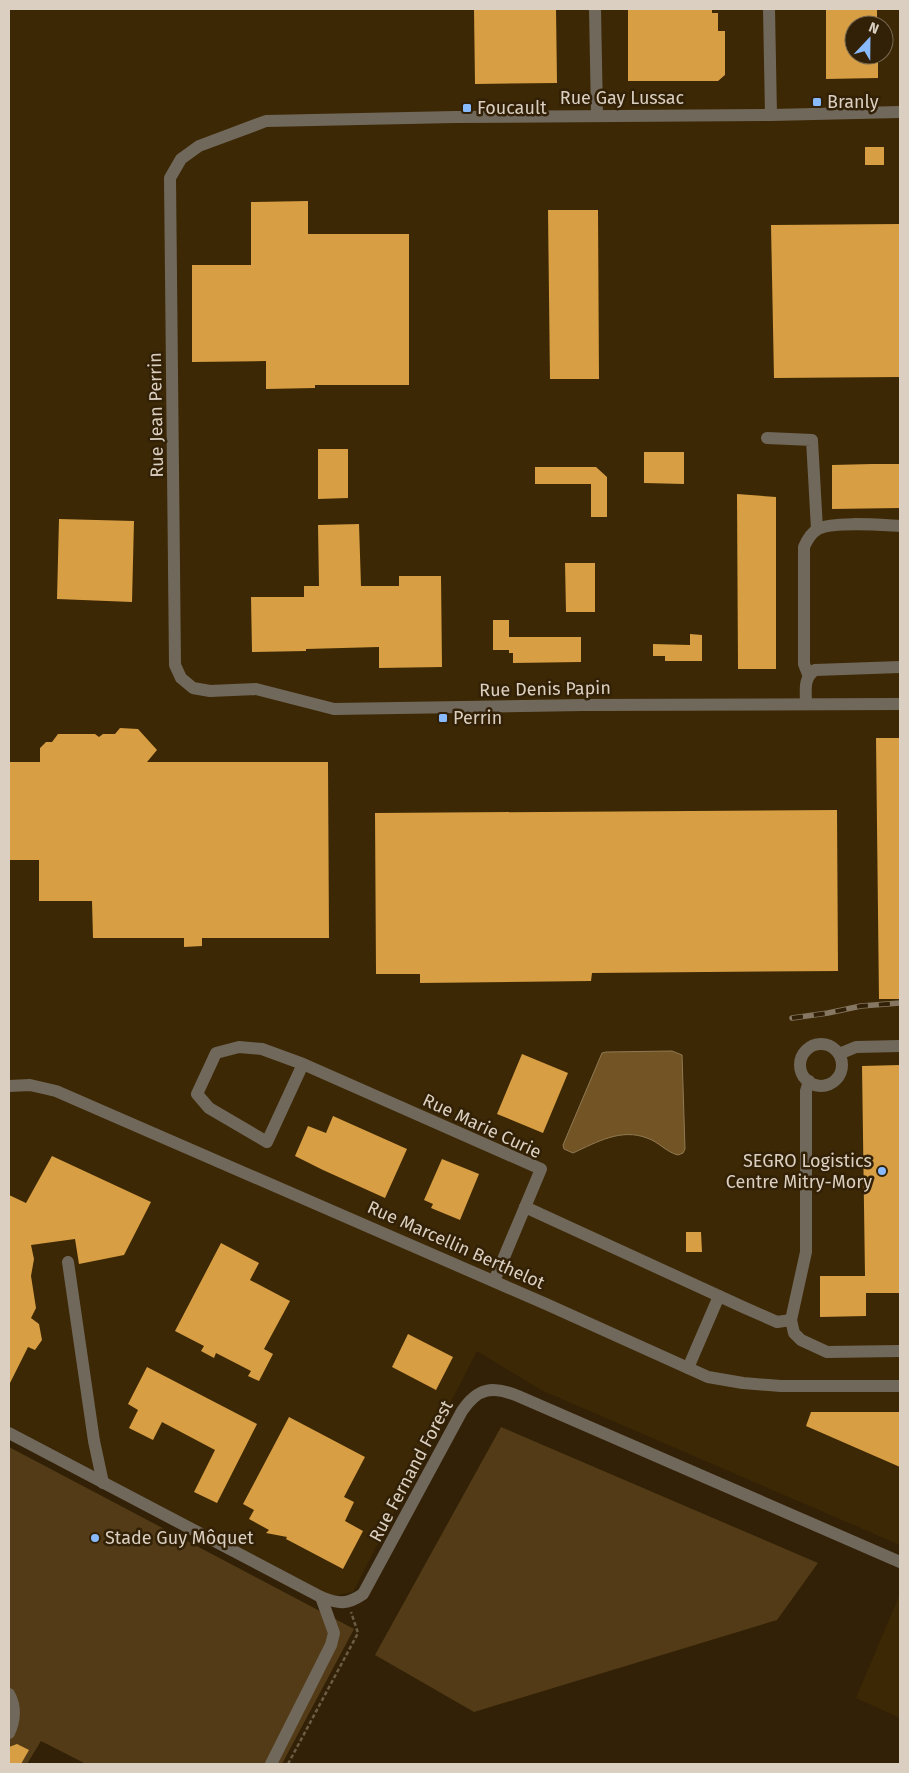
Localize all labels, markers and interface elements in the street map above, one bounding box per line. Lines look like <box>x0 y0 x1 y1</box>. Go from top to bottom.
north arrow <box>844 15 894 65</box>
text: N <box>866 19 881 38</box>
street label: Rue Gay Lussac <box>560 87 685 109</box>
place label: Branly <box>827 91 879 113</box>
marker: Branly <box>811 96 823 108</box>
place label: Foucault <box>477 97 547 119</box>
marker: Foucault <box>461 102 473 114</box>
street label: Rue Jean Perrin <box>144 352 168 478</box>
street label: Rue Denis Papin <box>479 677 611 701</box>
place label: Perrin <box>453 707 502 729</box>
marker: Perrin <box>437 712 449 724</box>
street label: Rue Marie Curie <box>419 1089 545 1163</box>
place label: SEGRO Logistics Centre Mitry-Mory <box>726 1150 872 1193</box>
marker: SEGRO Logistics Centre Mitry-Mory <box>876 1165 888 1177</box>
street label: Rue Marcellin Berthelot <box>364 1196 549 1294</box>
street label: Rue Fernand Forest <box>364 1396 458 1546</box>
place label: Stade Guy Môquet <box>105 1527 254 1549</box>
marker: Stade Guy Môquet <box>89 1532 101 1544</box>

